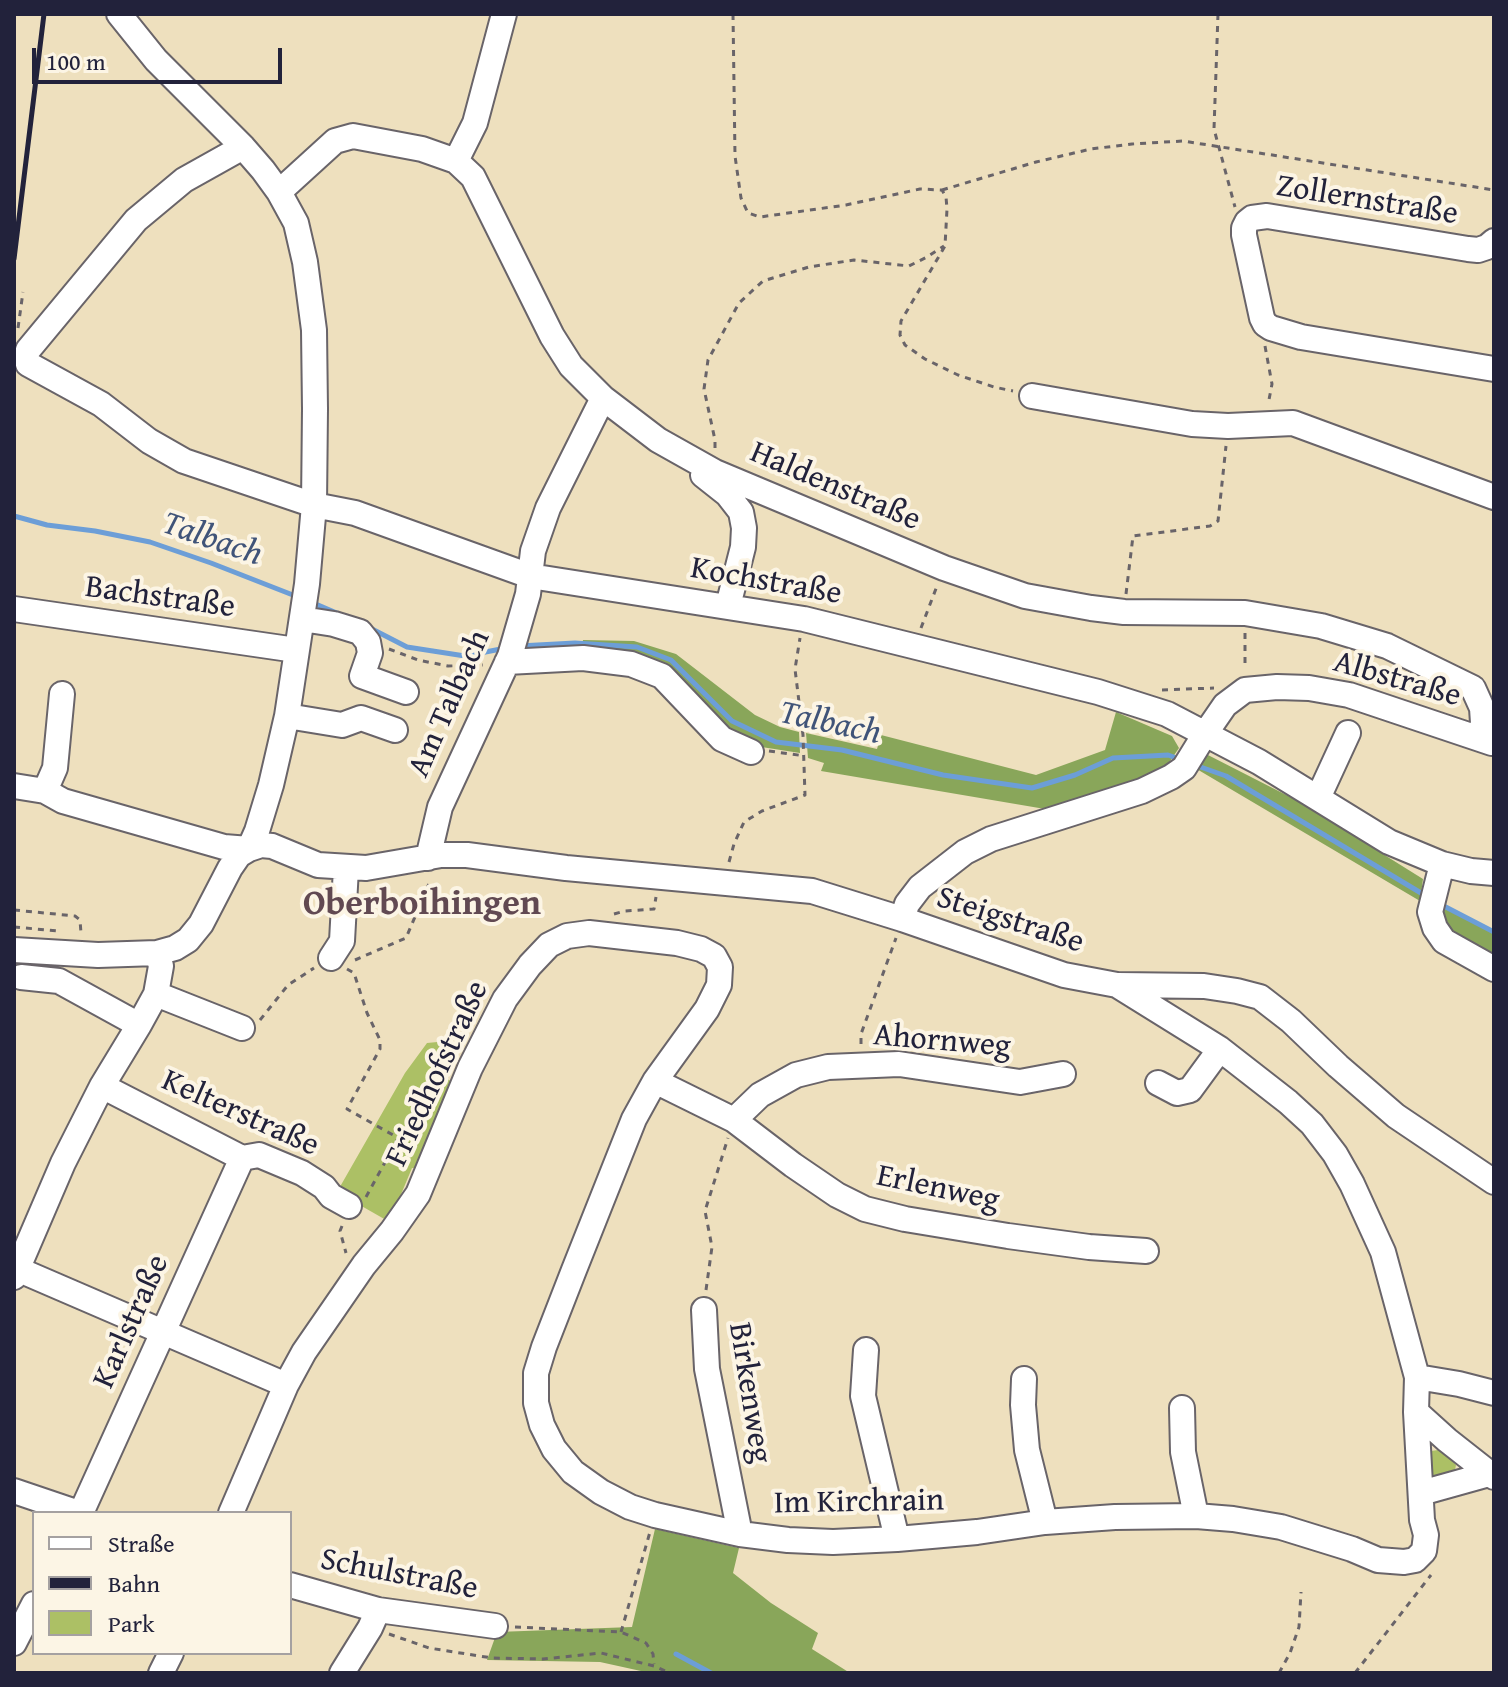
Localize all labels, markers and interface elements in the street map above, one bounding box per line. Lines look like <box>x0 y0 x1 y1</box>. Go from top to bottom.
scale bar <box>36 32 286 82</box>
text: 100 m <box>46 44 106 79</box>
street label: Zollernstraße <box>1274 168 1460 234</box>
street label: Haldenstraße <box>744 434 926 540</box>
water label: Talbach <box>157 504 267 576</box>
street label: Kochstraße <box>687 550 845 614</box>
street label: Bachstraße <box>83 568 237 628</box>
street label: Am Talbach <box>401 625 499 783</box>
street label: Albstraße <box>1329 644 1465 716</box>
water label: Talbach <box>775 693 885 755</box>
street label: Steigstraße <box>931 879 1089 963</box>
district label: Oberboihingen <box>303 883 541 927</box>
street label: Friedhofstraße <box>378 975 498 1173</box>
street label: Ahornweg <box>872 1017 1012 1067</box>
street label: Kelterstraße <box>155 1062 325 1166</box>
street label: Erlenweg <box>873 1157 1003 1221</box>
street label: Karlstraße <box>86 1249 178 1395</box>
street label: Birkenweg <box>719 1320 779 1466</box>
street label: Im Kirchrain <box>774 1482 944 1524</box>
legend <box>32 1511 292 1655</box>
text: Straße <box>108 1526 175 1561</box>
street label: Schulstraße <box>317 1541 481 1609</box>
text: Bahn <box>108 1566 160 1601</box>
text: Park <box>108 1606 154 1641</box>

